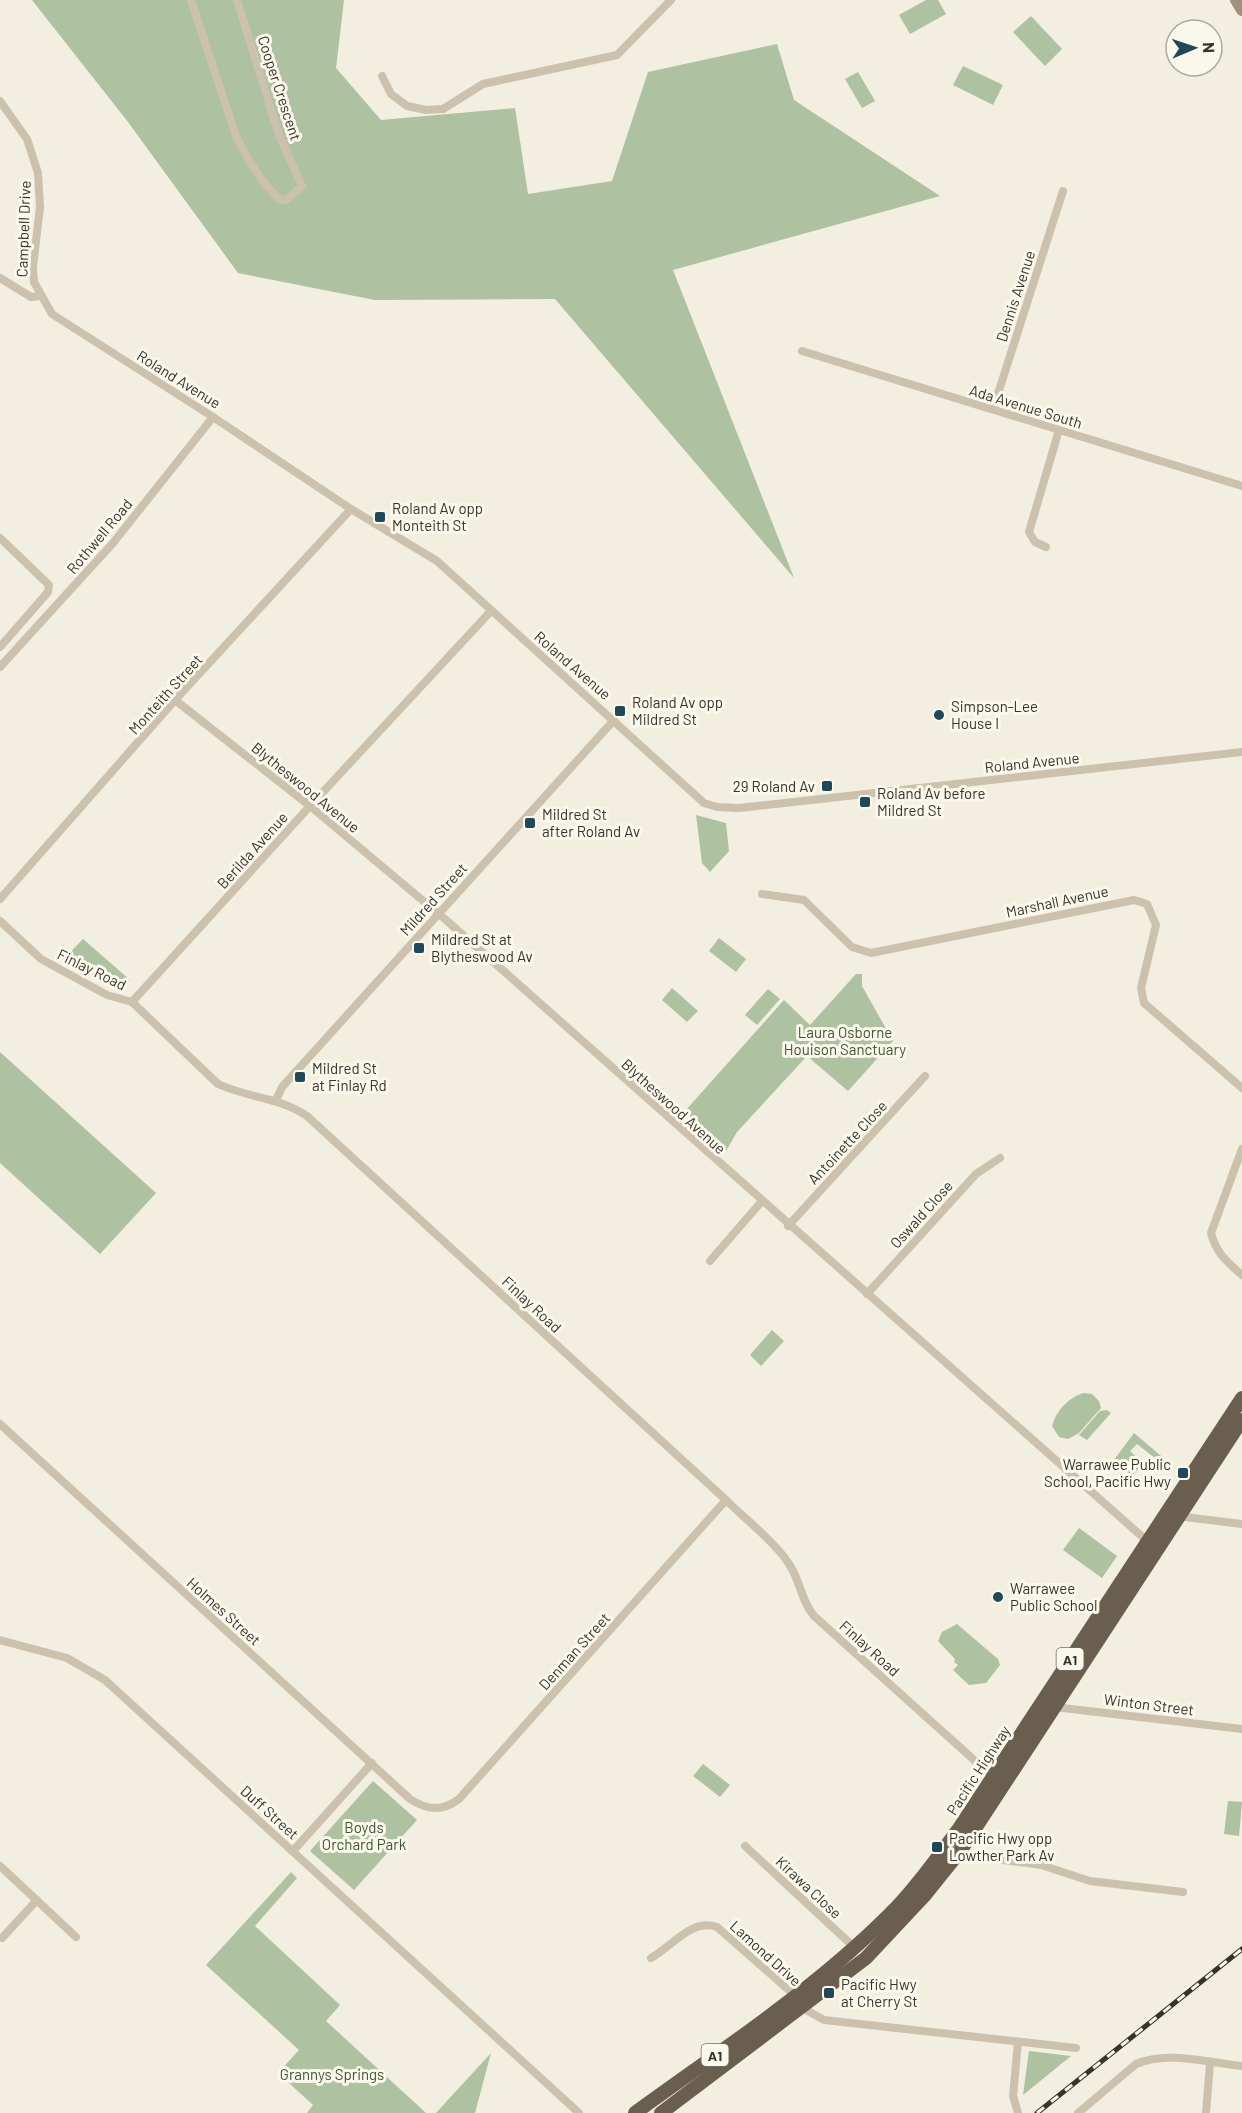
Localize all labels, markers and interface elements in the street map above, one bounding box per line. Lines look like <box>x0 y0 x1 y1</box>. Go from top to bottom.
north arrow <box>1164 18 1224 78</box>
street label: Cooper Crescent <box>255 33 305 143</box>
text: N <box>1200 42 1219 53</box>
street label: Campbell Drive <box>12 180 34 278</box>
street label: Dennis Avenue <box>992 248 1038 344</box>
street label: Roland Avenue <box>134 346 224 412</box>
street label: Ada Avenue South <box>967 380 1085 432</box>
street label: Rothwell Road <box>62 495 136 577</box>
place label: Roland Av opp Monteith St <box>392 499 483 534</box>
marker: Roland Av opp Monteith St <box>373 510 387 524</box>
street label: Roland Avenue <box>531 627 615 703</box>
street label: Monteith Street <box>124 650 206 738</box>
place label: Roland Av opp Mildred St <box>632 693 723 728</box>
place label: Simpson-Lee House I <box>951 697 1038 732</box>
marker: Roland Av opp Mildred St <box>613 704 627 718</box>
marker: Simpson-Lee House I <box>932 708 946 722</box>
street label: Blytheswood Avenue <box>248 738 364 836</box>
street label: Roland Avenue <box>984 748 1080 776</box>
place label: 29 Roland Av <box>733 777 815 795</box>
marker: 29 Roland Av <box>820 779 834 793</box>
place label: Roland Av before Mildred St <box>877 784 986 819</box>
marker: Roland Av before Mildred St <box>858 795 872 809</box>
place label: Mildred St after Roland Av <box>542 805 640 840</box>
street label: Berilda Avenue <box>213 808 291 892</box>
marker: Mildred St after Roland Av <box>523 816 537 830</box>
street label: Mildred Street <box>396 859 470 939</box>
street label: Marshall Avenue <box>1004 881 1110 921</box>
place label: Mildred St at Blytheswood Av <box>431 930 533 965</box>
marker: Mildred St at Blytheswood Av <box>412 941 426 955</box>
street label: Finlay Road <box>55 945 129 993</box>
park label: Laura Osborne Houison Sanctuary <box>784 1023 906 1058</box>
street label: Blytheswood Avenue <box>618 1055 730 1157</box>
place label: Mildred St at Finlay Rd <box>312 1059 387 1094</box>
marker: Mildred St at Finlay Rd <box>293 1070 307 1084</box>
street label: Antoinette Close <box>804 1096 890 1188</box>
street label: Oswald Close <box>886 1176 956 1252</box>
street label: Finlay Road <box>499 1272 565 1336</box>
place label: Warrawee Public School, Pacific Hwy <box>1044 1455 1171 1490</box>
marker: Warrawee Public School, Pacific Hwy <box>1176 1466 1190 1480</box>
street label: Holmes Street <box>184 1573 264 1649</box>
place label: Warrawee Public School <box>1010 1579 1098 1614</box>
marker: Warrawee Public School <box>991 1590 1005 1604</box>
street label: Denman Street <box>535 1609 613 1693</box>
street label: Finlay Road <box>836 1616 904 1680</box>
road number: A1 <box>1056 1648 1084 1670</box>
street label: Winton Street <box>1103 1690 1195 1718</box>
street label: Pacific Highway <box>942 1722 1014 1818</box>
street label: Duff Street <box>237 1781 303 1843</box>
park label: Boyds Orchard Park <box>322 1818 407 1853</box>
place label: Pacific Hwy opp Lowther Park Av <box>949 1829 1054 1864</box>
marker: Pacific Hwy opp Lowther Park Av <box>930 1840 944 1854</box>
street label: Kirawa Close <box>772 1852 846 1922</box>
street label: Lamond Drive <box>727 1916 805 1990</box>
place label: Pacific Hwy at Cherry St <box>841 1975 918 2010</box>
marker: Pacific Hwy at Cherry St <box>822 1986 836 2000</box>
road number: A1 <box>702 2044 728 2066</box>
park label: Grannys Springs <box>280 2065 384 2083</box>

